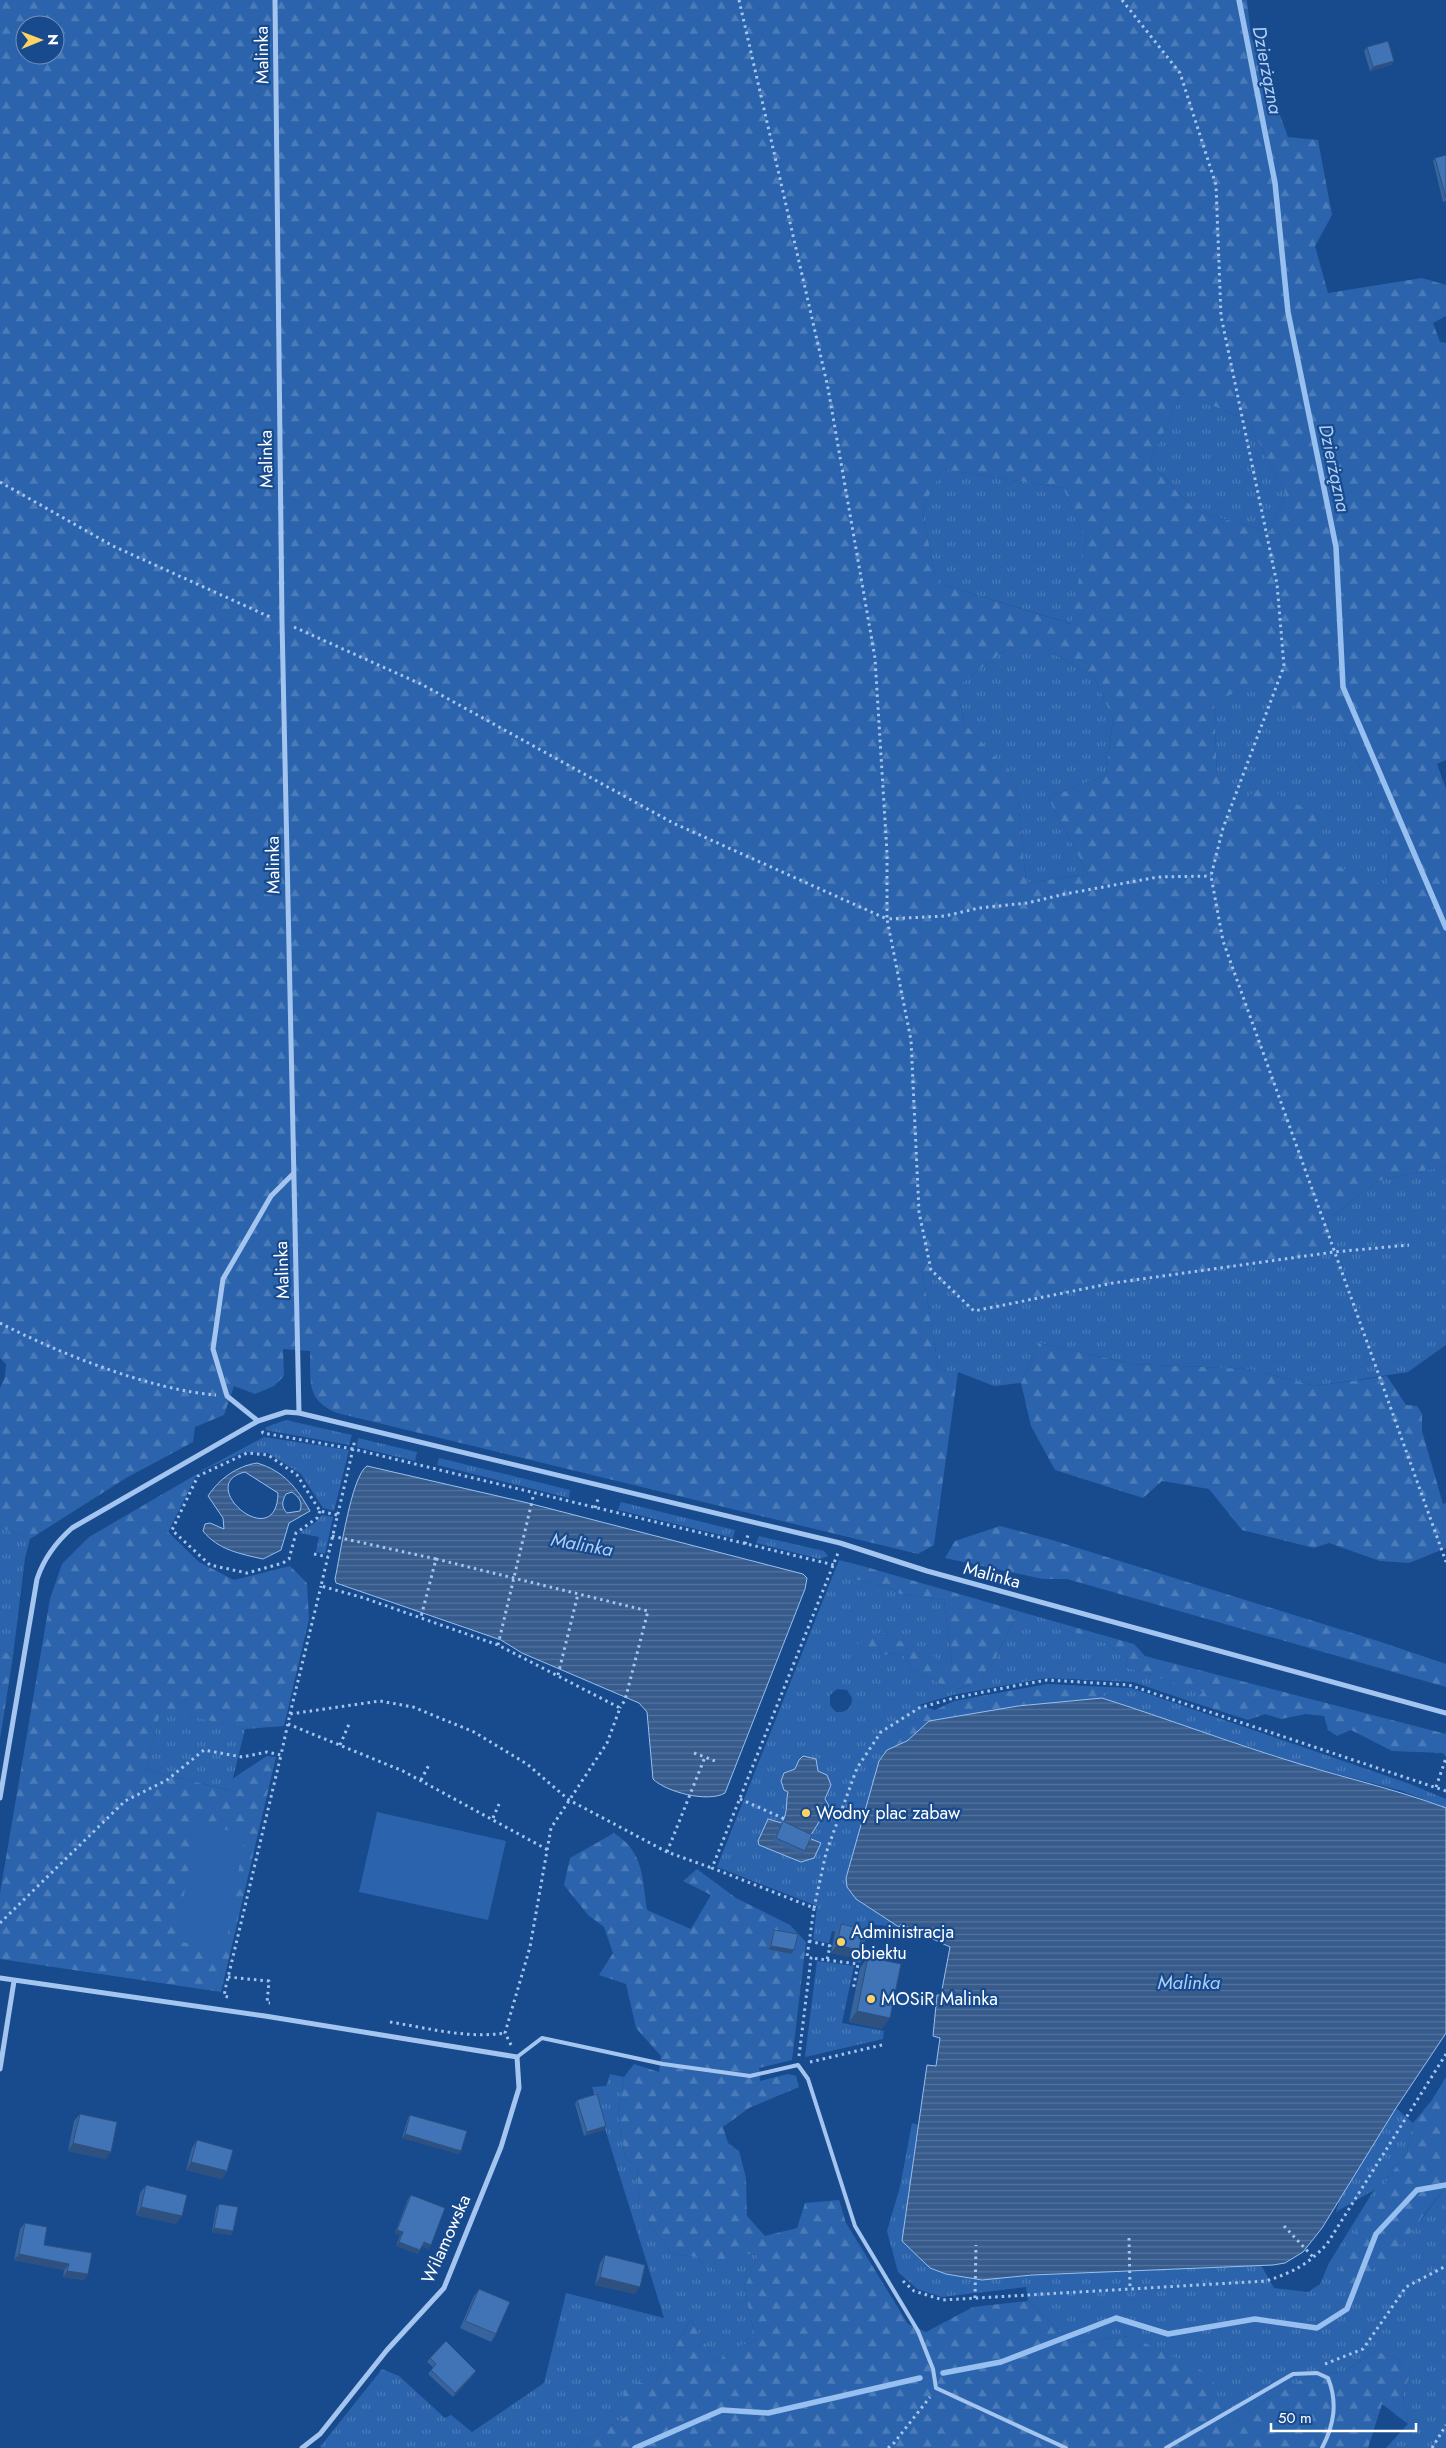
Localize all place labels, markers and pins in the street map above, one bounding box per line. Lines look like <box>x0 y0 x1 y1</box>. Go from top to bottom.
place label: Wodny plac zabaw <box>816 1800 961 1826</box>
marker: Wodny plac zabaw <box>800 1807 812 1819</box>
place label: Administracja obiektu <box>851 1919 954 1966</box>
marker: Administracja obiektu <box>835 1936 847 1948</box>
place label: MOSiR Malinka <box>881 1986 998 2012</box>
marker: MOSiR Malinka <box>865 1993 877 2005</box>

